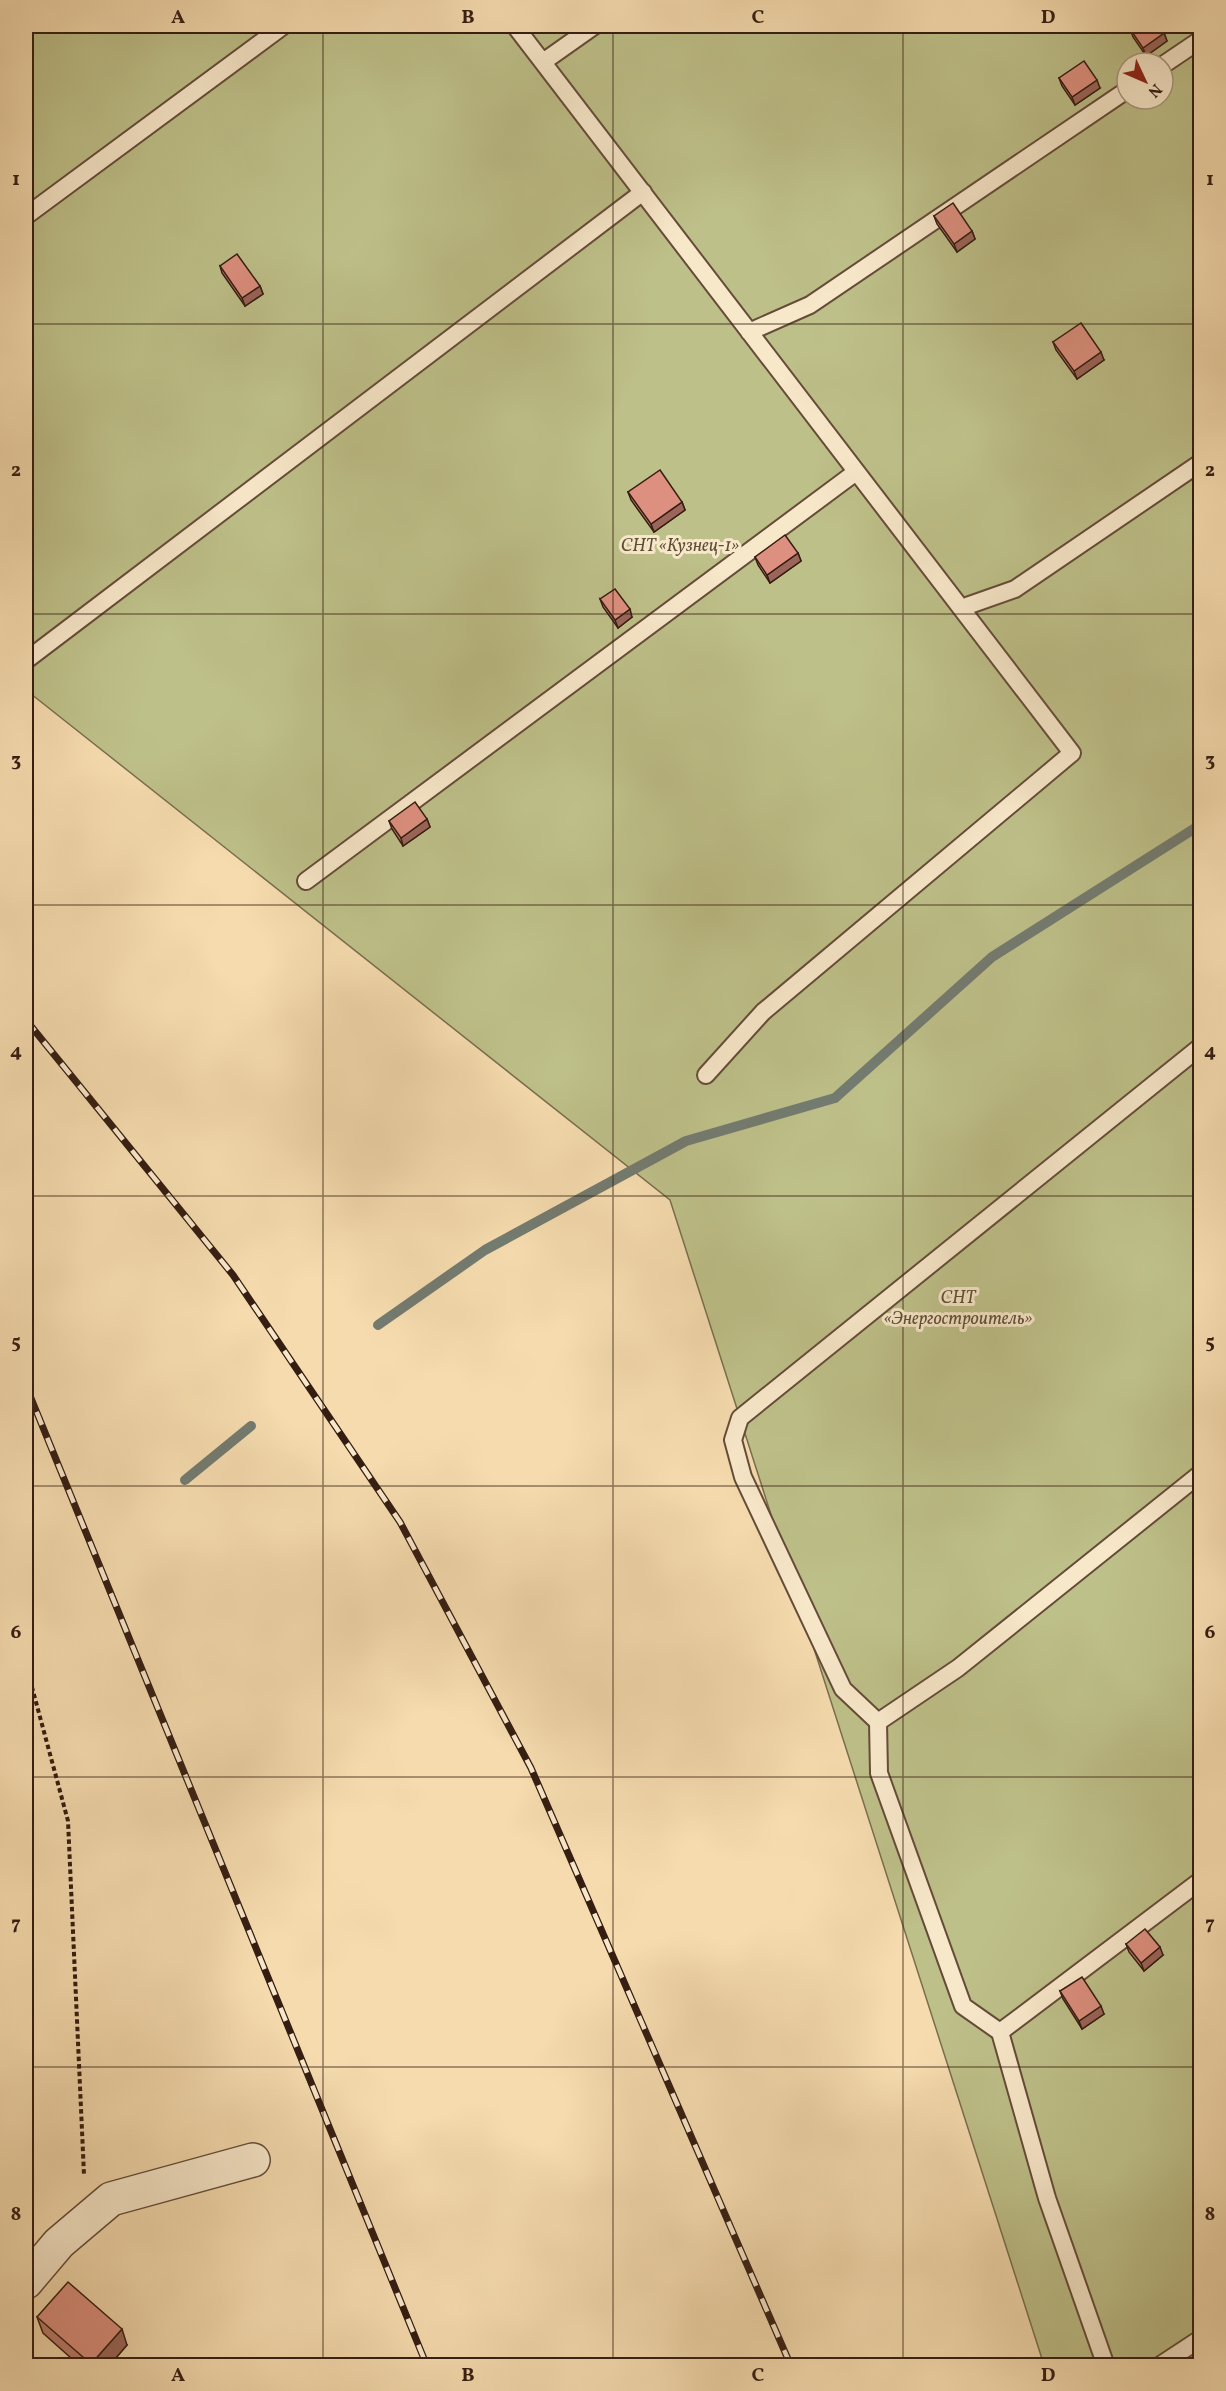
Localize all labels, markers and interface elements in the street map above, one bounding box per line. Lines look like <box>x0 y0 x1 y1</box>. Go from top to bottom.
text: A <box>171 4 185 32</box>
text: B <box>461 4 475 32</box>
text: C <box>752 4 765 32</box>
text: D <box>1041 4 1055 32</box>
north arrow <box>1115 51 1175 111</box>
text: N <box>1142 78 1166 102</box>
text: 1 <box>12 166 20 194</box>
text: 1 <box>1206 166 1214 194</box>
text: 2 <box>11 457 21 485</box>
text: 2 <box>1205 457 1215 485</box>
park label: СНТ «Кузнец-1» <box>621 534 739 559</box>
text: 3 <box>11 747 21 775</box>
text: 3 <box>1205 747 1215 775</box>
text: 4 <box>10 1038 22 1066</box>
text: 4 <box>1204 1038 1216 1066</box>
park label: СНТ «Энергостроитель» <box>884 1286 1032 1332</box>
text: 5 <box>11 1329 21 1357</box>
text: 5 <box>1205 1329 1215 1357</box>
text: 6 <box>11 1619 22 1647</box>
text: 6 <box>1205 1619 1216 1647</box>
text: 7 <box>11 1910 21 1938</box>
text: 7 <box>1205 1910 1215 1938</box>
text: 8 <box>11 2201 21 2229</box>
text: 8 <box>1205 2201 1215 2229</box>
text: A <box>171 2362 185 2390</box>
text: B <box>461 2362 475 2390</box>
text: C <box>752 2362 765 2390</box>
text: D <box>1041 2362 1055 2390</box>

